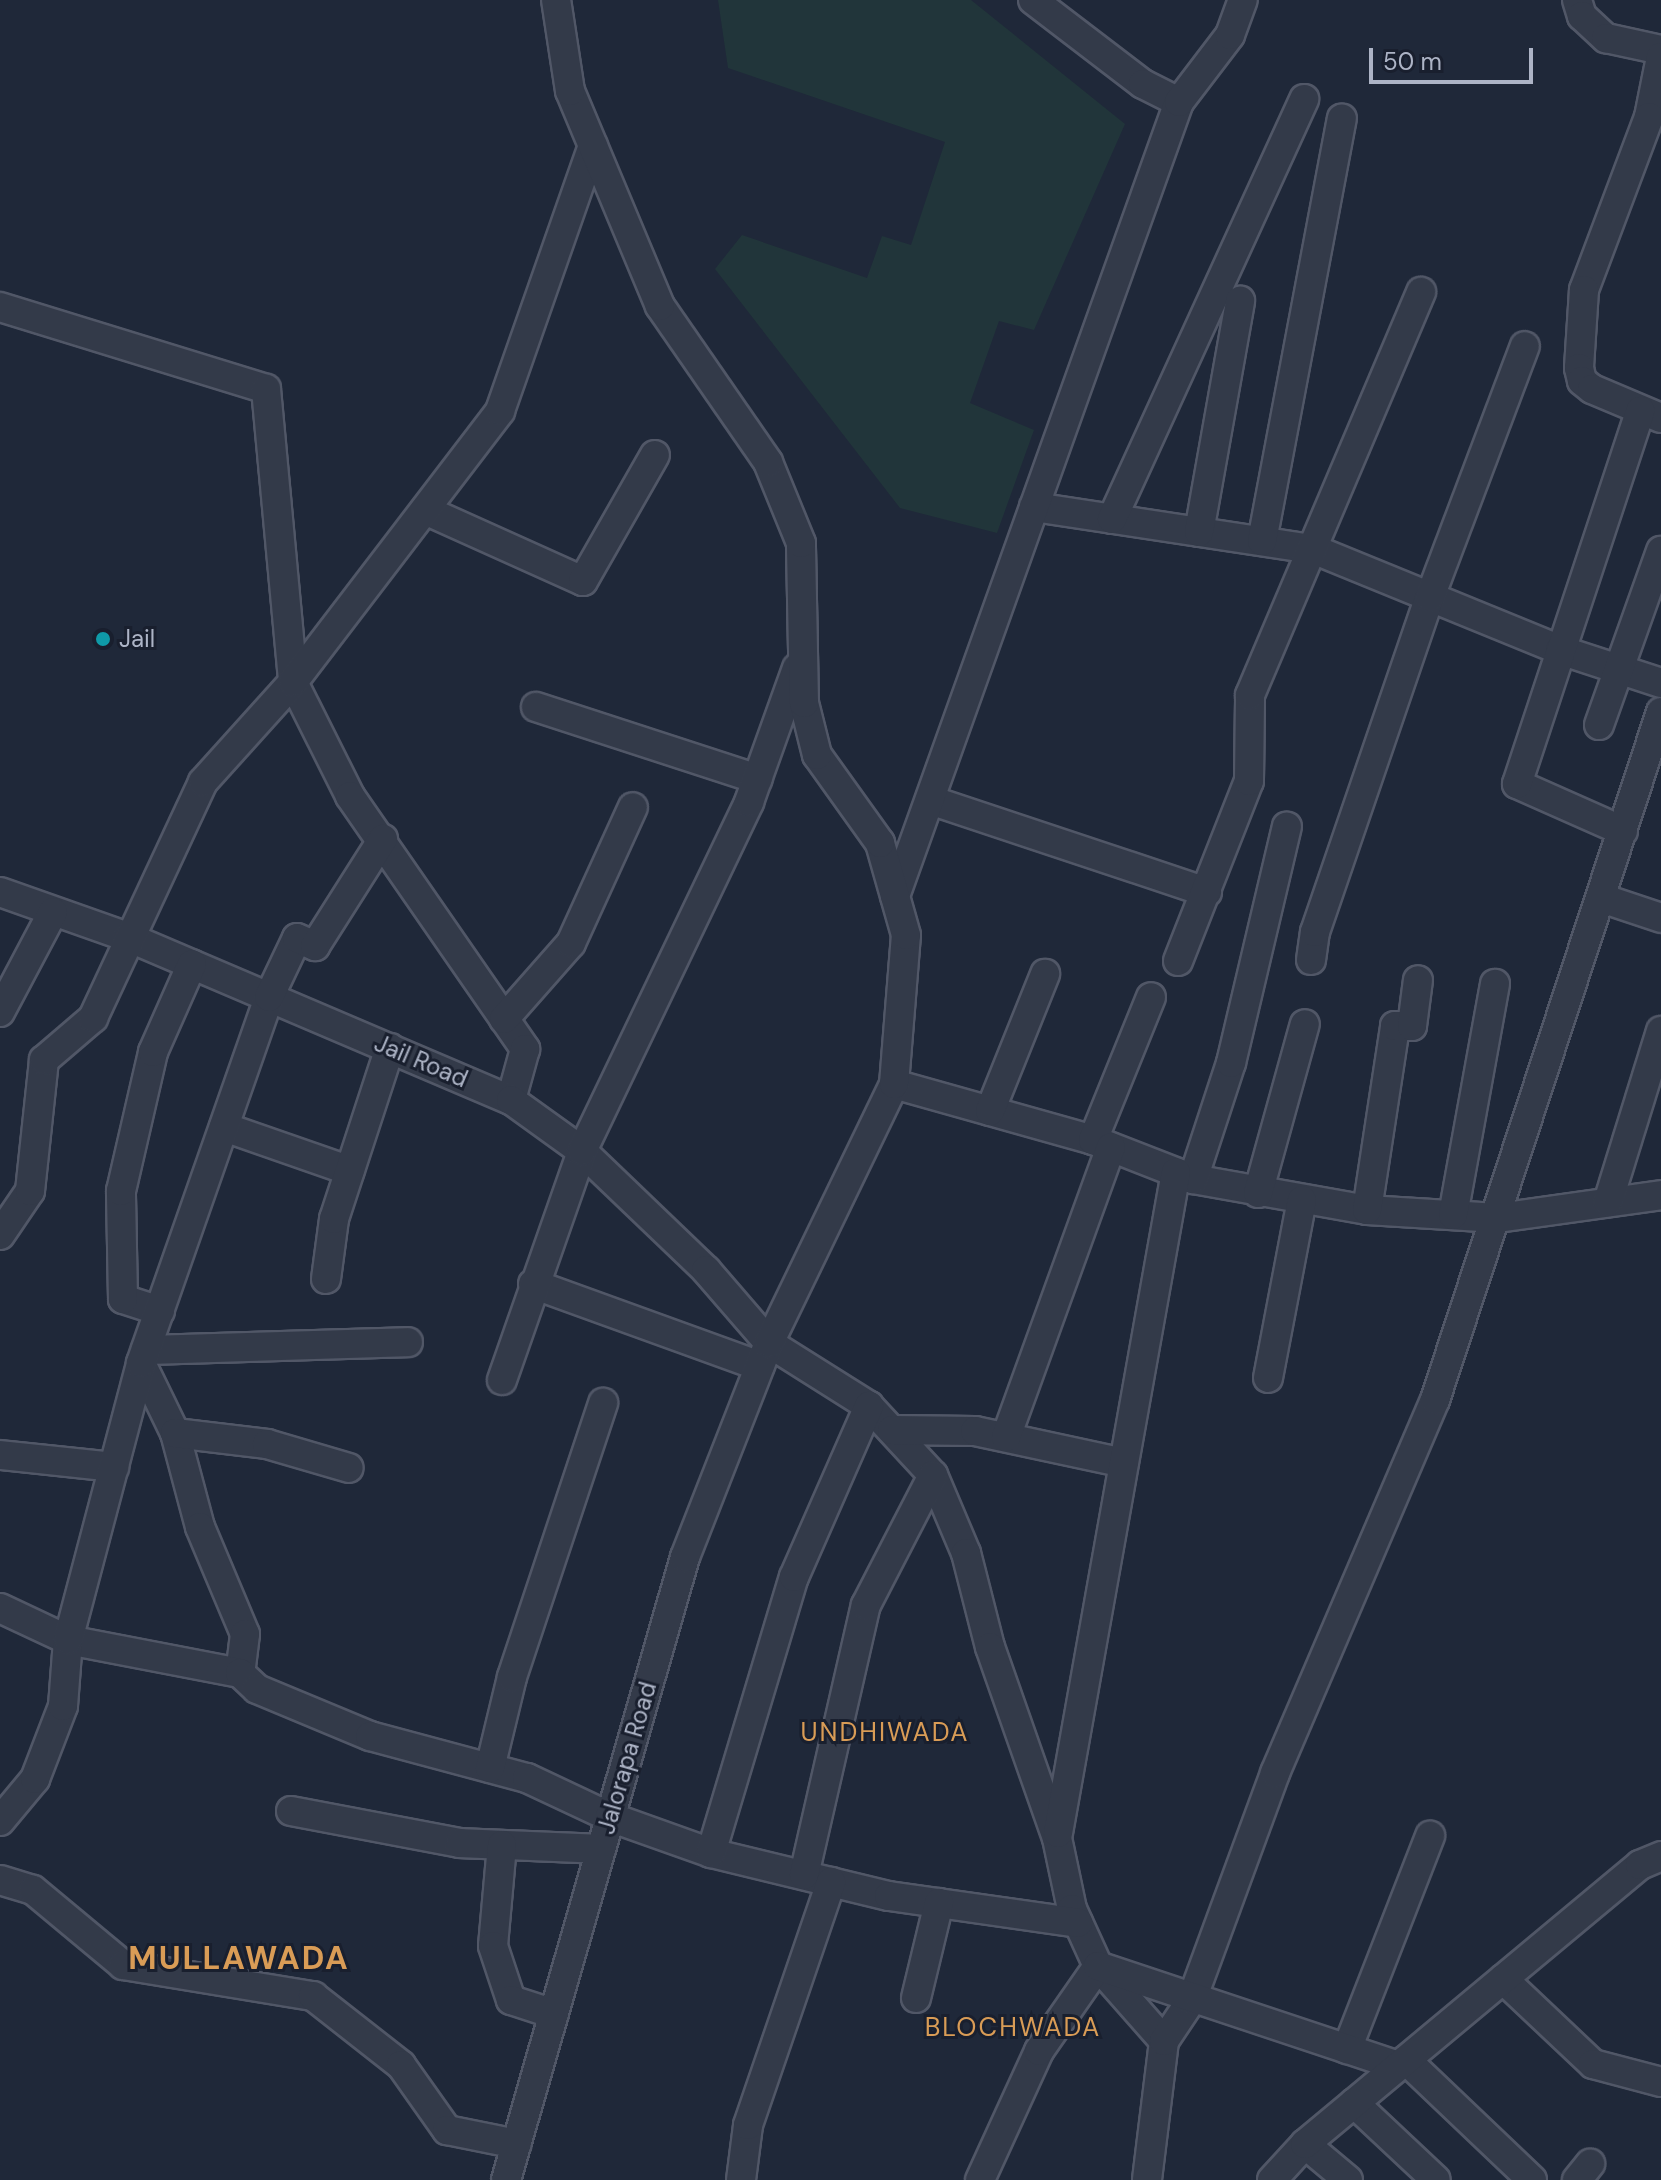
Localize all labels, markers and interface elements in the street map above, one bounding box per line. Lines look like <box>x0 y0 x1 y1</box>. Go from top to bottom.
scale bar <box>1373 32 1537 82</box>
text: 50 m <box>1383 46 1442 77</box>
place label: Jail <box>119 625 155 653</box>
marker: Jail <box>94 630 112 648</box>
street label: Jail Road <box>370 1029 472 1093</box>
street label: Jalorapa Road <box>592 1679 662 1837</box>
district label: UNDHIWADA <box>800 1717 970 1749</box>
district label: MULLAWADA <box>128 1939 350 1977</box>
district label: BLOCHWADA <box>925 2012 1101 2044</box>

